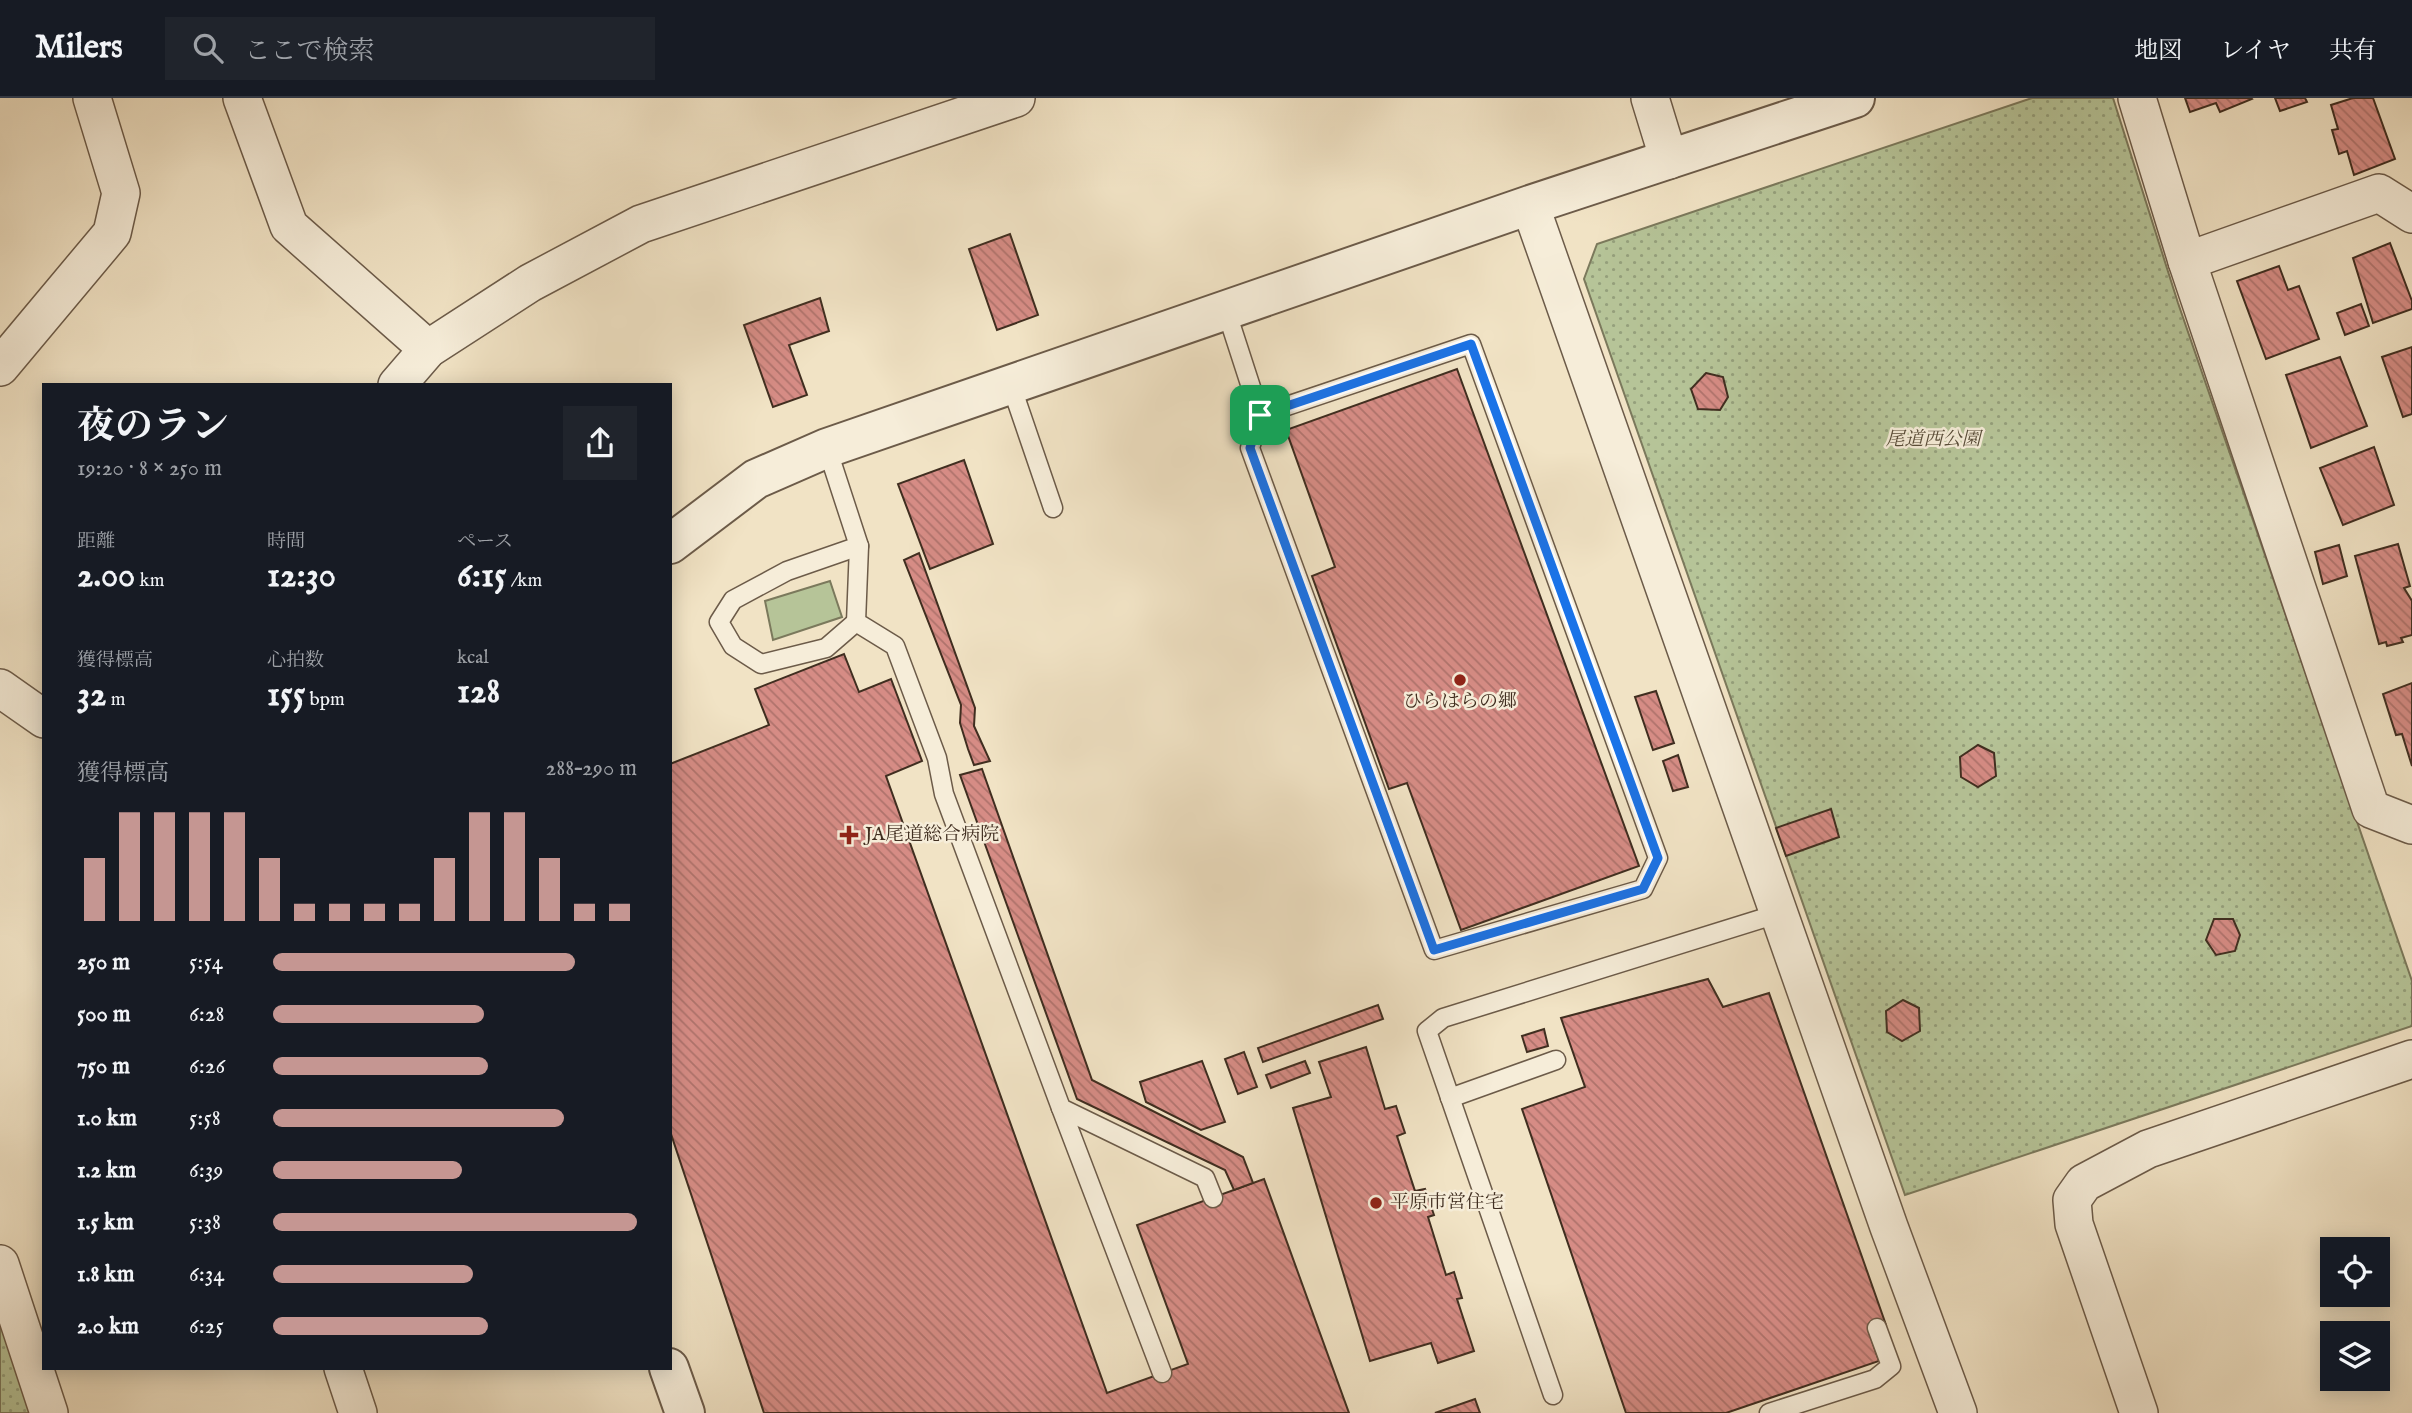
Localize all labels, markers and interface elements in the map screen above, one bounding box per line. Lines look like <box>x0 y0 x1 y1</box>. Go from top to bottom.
search box <box>165 17 655 80</box>
text: Milers <box>35 27 123 69</box>
icon: search <box>189 29 227 67</box>
text: ここで検索 <box>245 35 375 68</box>
text: 地図 <box>2134 36 2182 67</box>
text: レイヤ <box>2220 36 2291 67</box>
text: 共有 <box>2329 36 2377 67</box>
pin <box>1230 385 1290 445</box>
icon: arrive <box>1241 396 1279 434</box>
text: 夜のラン <box>77 404 229 452</box>
button: share <box>563 406 637 480</box>
park label: 尾道西公園 <box>1885 428 1983 452</box>
text: 19:20 · 8 × 250 m <box>77 454 222 483</box>
text: 距離 <box>77 530 115 554</box>
text: 時間 <box>267 530 305 554</box>
text: ペース <box>457 530 513 554</box>
text: 2.00 <box>77 554 135 599</box>
text: 12:30 <box>267 554 336 599</box>
text: 6:15 <box>457 554 507 599</box>
text: km <box>135 569 164 593</box>
text: /km <box>507 569 542 593</box>
text: kcal <box>457 646 489 670</box>
text: 獲得標高 <box>77 649 153 673</box>
text: 心拍数 <box>267 649 324 673</box>
text: 128 <box>457 670 500 715</box>
marker: ひらはらの郷 <box>1452 672 1468 688</box>
text: 32 <box>77 673 107 718</box>
text: 155 <box>267 673 305 718</box>
text: m <box>107 688 125 712</box>
text: bpm <box>305 688 345 712</box>
place label: ひらはらの郷 <box>1403 690 1517 714</box>
text: 288–290 m <box>546 754 637 783</box>
text: 獲得標高 <box>77 759 169 788</box>
place label: JA尾道総合病院 <box>863 823 999 847</box>
marker: JA尾道総合病院 <box>839 825 859 845</box>
text: 250 m <box>77 948 130 977</box>
text: 5:54 <box>189 948 223 977</box>
text: 500 m <box>77 1000 131 1029</box>
text: 6:28 <box>189 1000 225 1029</box>
text: 750 m <box>77 1052 130 1081</box>
text: 6:26 <box>189 1052 225 1081</box>
text: 1.0 km <box>77 1104 137 1133</box>
text: 5:58 <box>189 1104 221 1133</box>
text: 1.2 km <box>77 1156 136 1185</box>
text: 6:39 <box>189 1156 223 1185</box>
place label: 平原市営住宅 <box>1390 1191 1504 1215</box>
marker: 平原市営住宅 <box>1368 1195 1384 1211</box>
text: 1.5 km <box>77 1208 134 1237</box>
text: 5:38 <box>189 1208 221 1237</box>
map controls <box>2320 1237 2390 1391</box>
button: locate <box>2320 1237 2390 1307</box>
text: 1.8 km <box>77 1260 135 1289</box>
text: 6:34 <box>189 1260 225 1289</box>
text: 2.0 km <box>77 1312 139 1341</box>
text: 6:25 <box>189 1312 224 1341</box>
button: layers <box>2320 1321 2390 1391</box>

